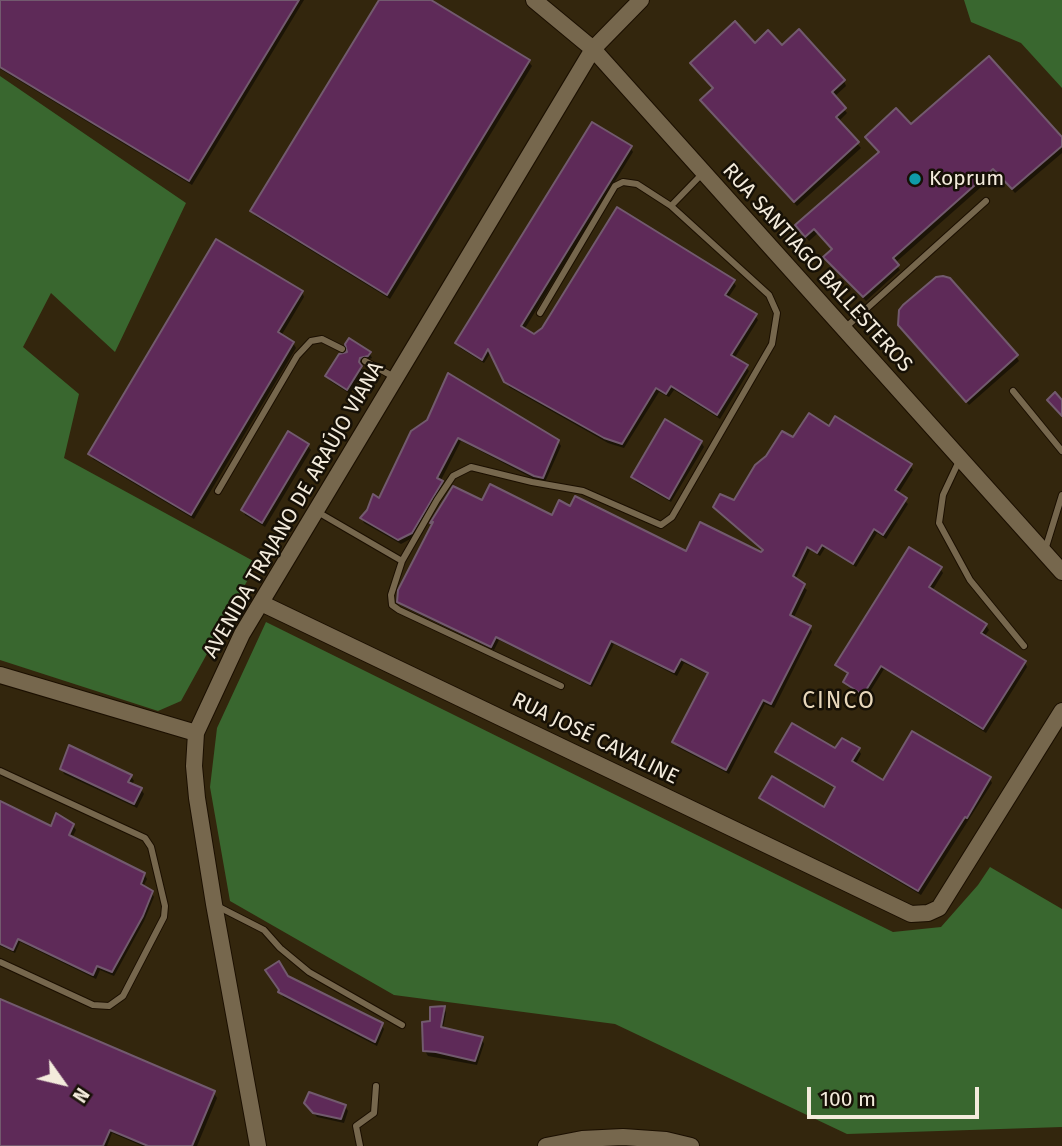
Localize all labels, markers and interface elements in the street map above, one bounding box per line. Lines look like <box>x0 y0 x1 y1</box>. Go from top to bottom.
street label: RUA SANTIAGO BALLESTEROS <box>717 159 917 377</box>
place label: Koprum <box>929 166 1004 192</box>
marker: Koprum <box>907 171 923 187</box>
street label: AVENIDA TRAJANO DE ARAÚJO VIANA <box>199 357 389 663</box>
street label: RUA JOSÉ CAVALINE <box>508 688 682 790</box>
district label: CINCO <box>803 688 875 716</box>
north arrow <box>28 1048 98 1118</box>
scale bar <box>810 1072 982 1116</box>
text: N <box>68 1083 94 1107</box>
text: 100 m <box>820 1086 876 1112</box>

